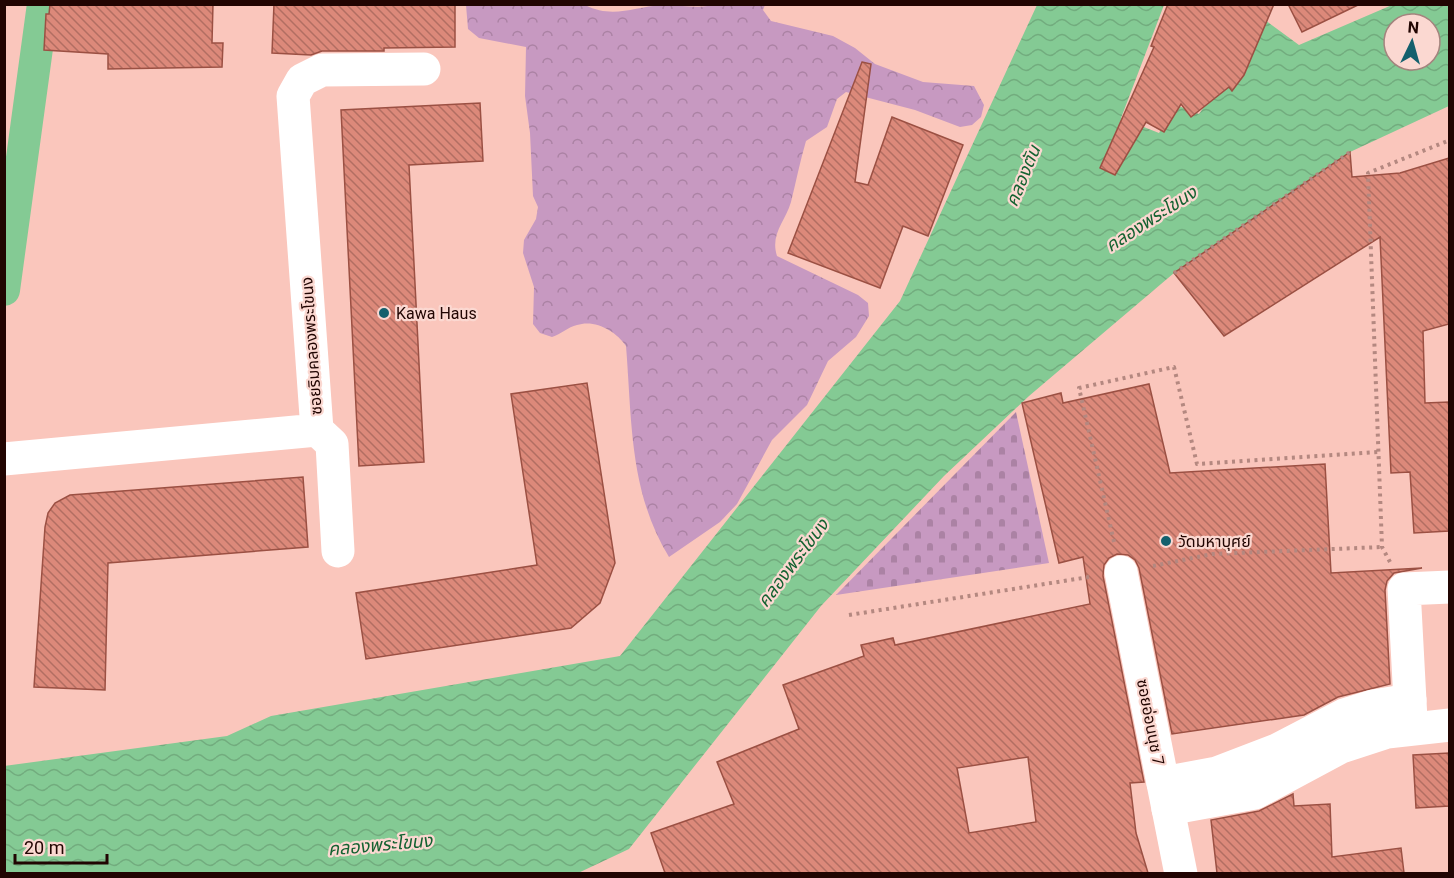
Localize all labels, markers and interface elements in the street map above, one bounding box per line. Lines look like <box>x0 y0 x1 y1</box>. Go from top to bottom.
north arrow <box>1382 12 1442 72</box>
text: N <box>1407 18 1420 38</box>
water label: คลองตัน <box>1001 141 1045 209</box>
water label: คลองพระโขนง <box>1101 181 1201 256</box>
street label: ซอยริมคลองพระโขนง <box>297 276 326 416</box>
place label: Kawa Haus <box>396 304 477 323</box>
marker: Kawa Haus <box>377 306 391 320</box>
water label: คลองพระโขนง <box>753 514 833 611</box>
place label: วัดมหาบุศย์ <box>1178 532 1251 551</box>
marker: วัดมหาบุศย์ <box>1159 534 1173 548</box>
street label: ซอยอ่อนนุช 7 <box>1133 677 1168 767</box>
scale bar <box>15 827 106 865</box>
water label: คลองพระโขนง <box>327 829 434 860</box>
text: 20 m <box>24 837 64 858</box>

